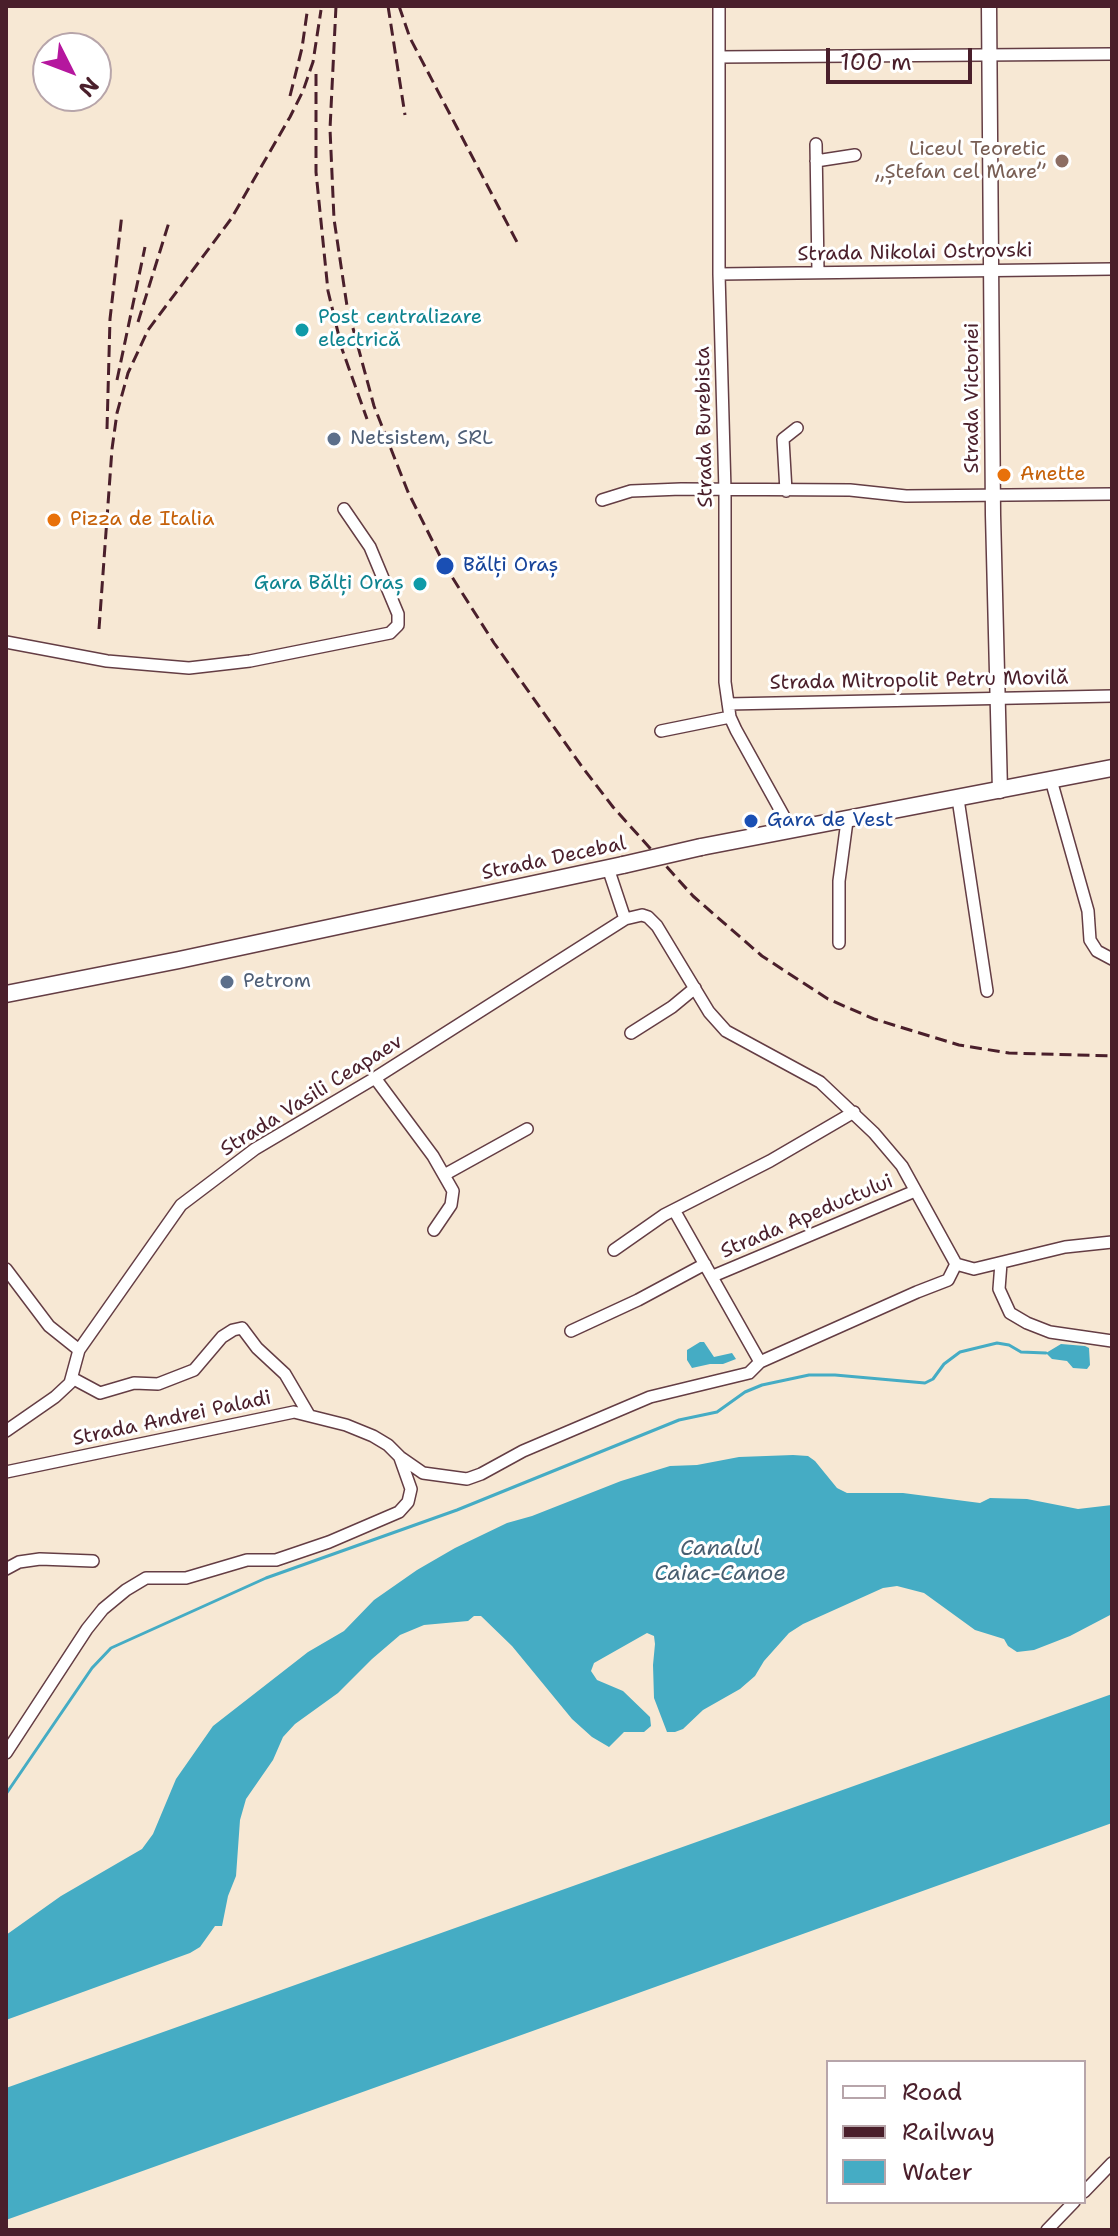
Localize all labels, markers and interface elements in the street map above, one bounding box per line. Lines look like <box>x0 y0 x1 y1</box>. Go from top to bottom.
north arrow <box>32 32 112 112</box>
scale bar <box>830 32 976 82</box>
text: 100 m <box>840 46 912 78</box>
text: N <box>72 71 105 103</box>
place label: Liceul Teoretic „Ștefan cel Mare” <box>875 138 1046 185</box>
marker: Liceul Teoretic „Ștefan cel Mare” <box>1053 152 1071 170</box>
street label: Strada Nikolai Ostrovski <box>797 239 1033 267</box>
place label: Post centralizare electrică <box>318 306 482 353</box>
marker: Post centralizare electrică <box>293 321 311 339</box>
street label: Strada Victoriei <box>961 322 985 474</box>
street label: Strada Burebista <box>692 346 718 508</box>
place label: Netsistem, SRL <box>350 427 493 451</box>
marker: Netsistem, SRL <box>325 430 343 448</box>
place label: Anette <box>1020 463 1085 487</box>
marker: Anette <box>995 466 1013 484</box>
place label: Pizza de Italia <box>70 508 214 532</box>
marker: Pizza de Italia <box>45 511 63 529</box>
place label: Bălți Oraș <box>463 554 558 578</box>
marker: Bălți Oraș <box>434 555 456 577</box>
place label: Gara Bălți Oraș <box>254 572 404 596</box>
marker: Gara Bălți Oraș <box>411 575 429 593</box>
street label: Strada Mitropolit Petru Movilă <box>769 666 1069 696</box>
place label: Gara de Vest <box>767 809 894 833</box>
marker: Gara de Vest <box>742 812 760 830</box>
street label: Strada Decebal <box>480 832 628 886</box>
place label: Petrom <box>243 970 311 994</box>
marker: Petrom <box>218 973 236 991</box>
street label: Strada Vasili Ceapaev <box>216 1030 408 1162</box>
street label: Strada Apeductului <box>717 1170 897 1264</box>
street label: Strada Andrei Paladi <box>71 1386 273 1452</box>
water label: Canalul Caiac-Canoe <box>654 1536 786 1588</box>
legend <box>826 2060 1086 2204</box>
text: Road <box>902 2076 962 2108</box>
text: Railway <box>902 2116 995 2148</box>
text: Water <box>902 2156 973 2188</box>

